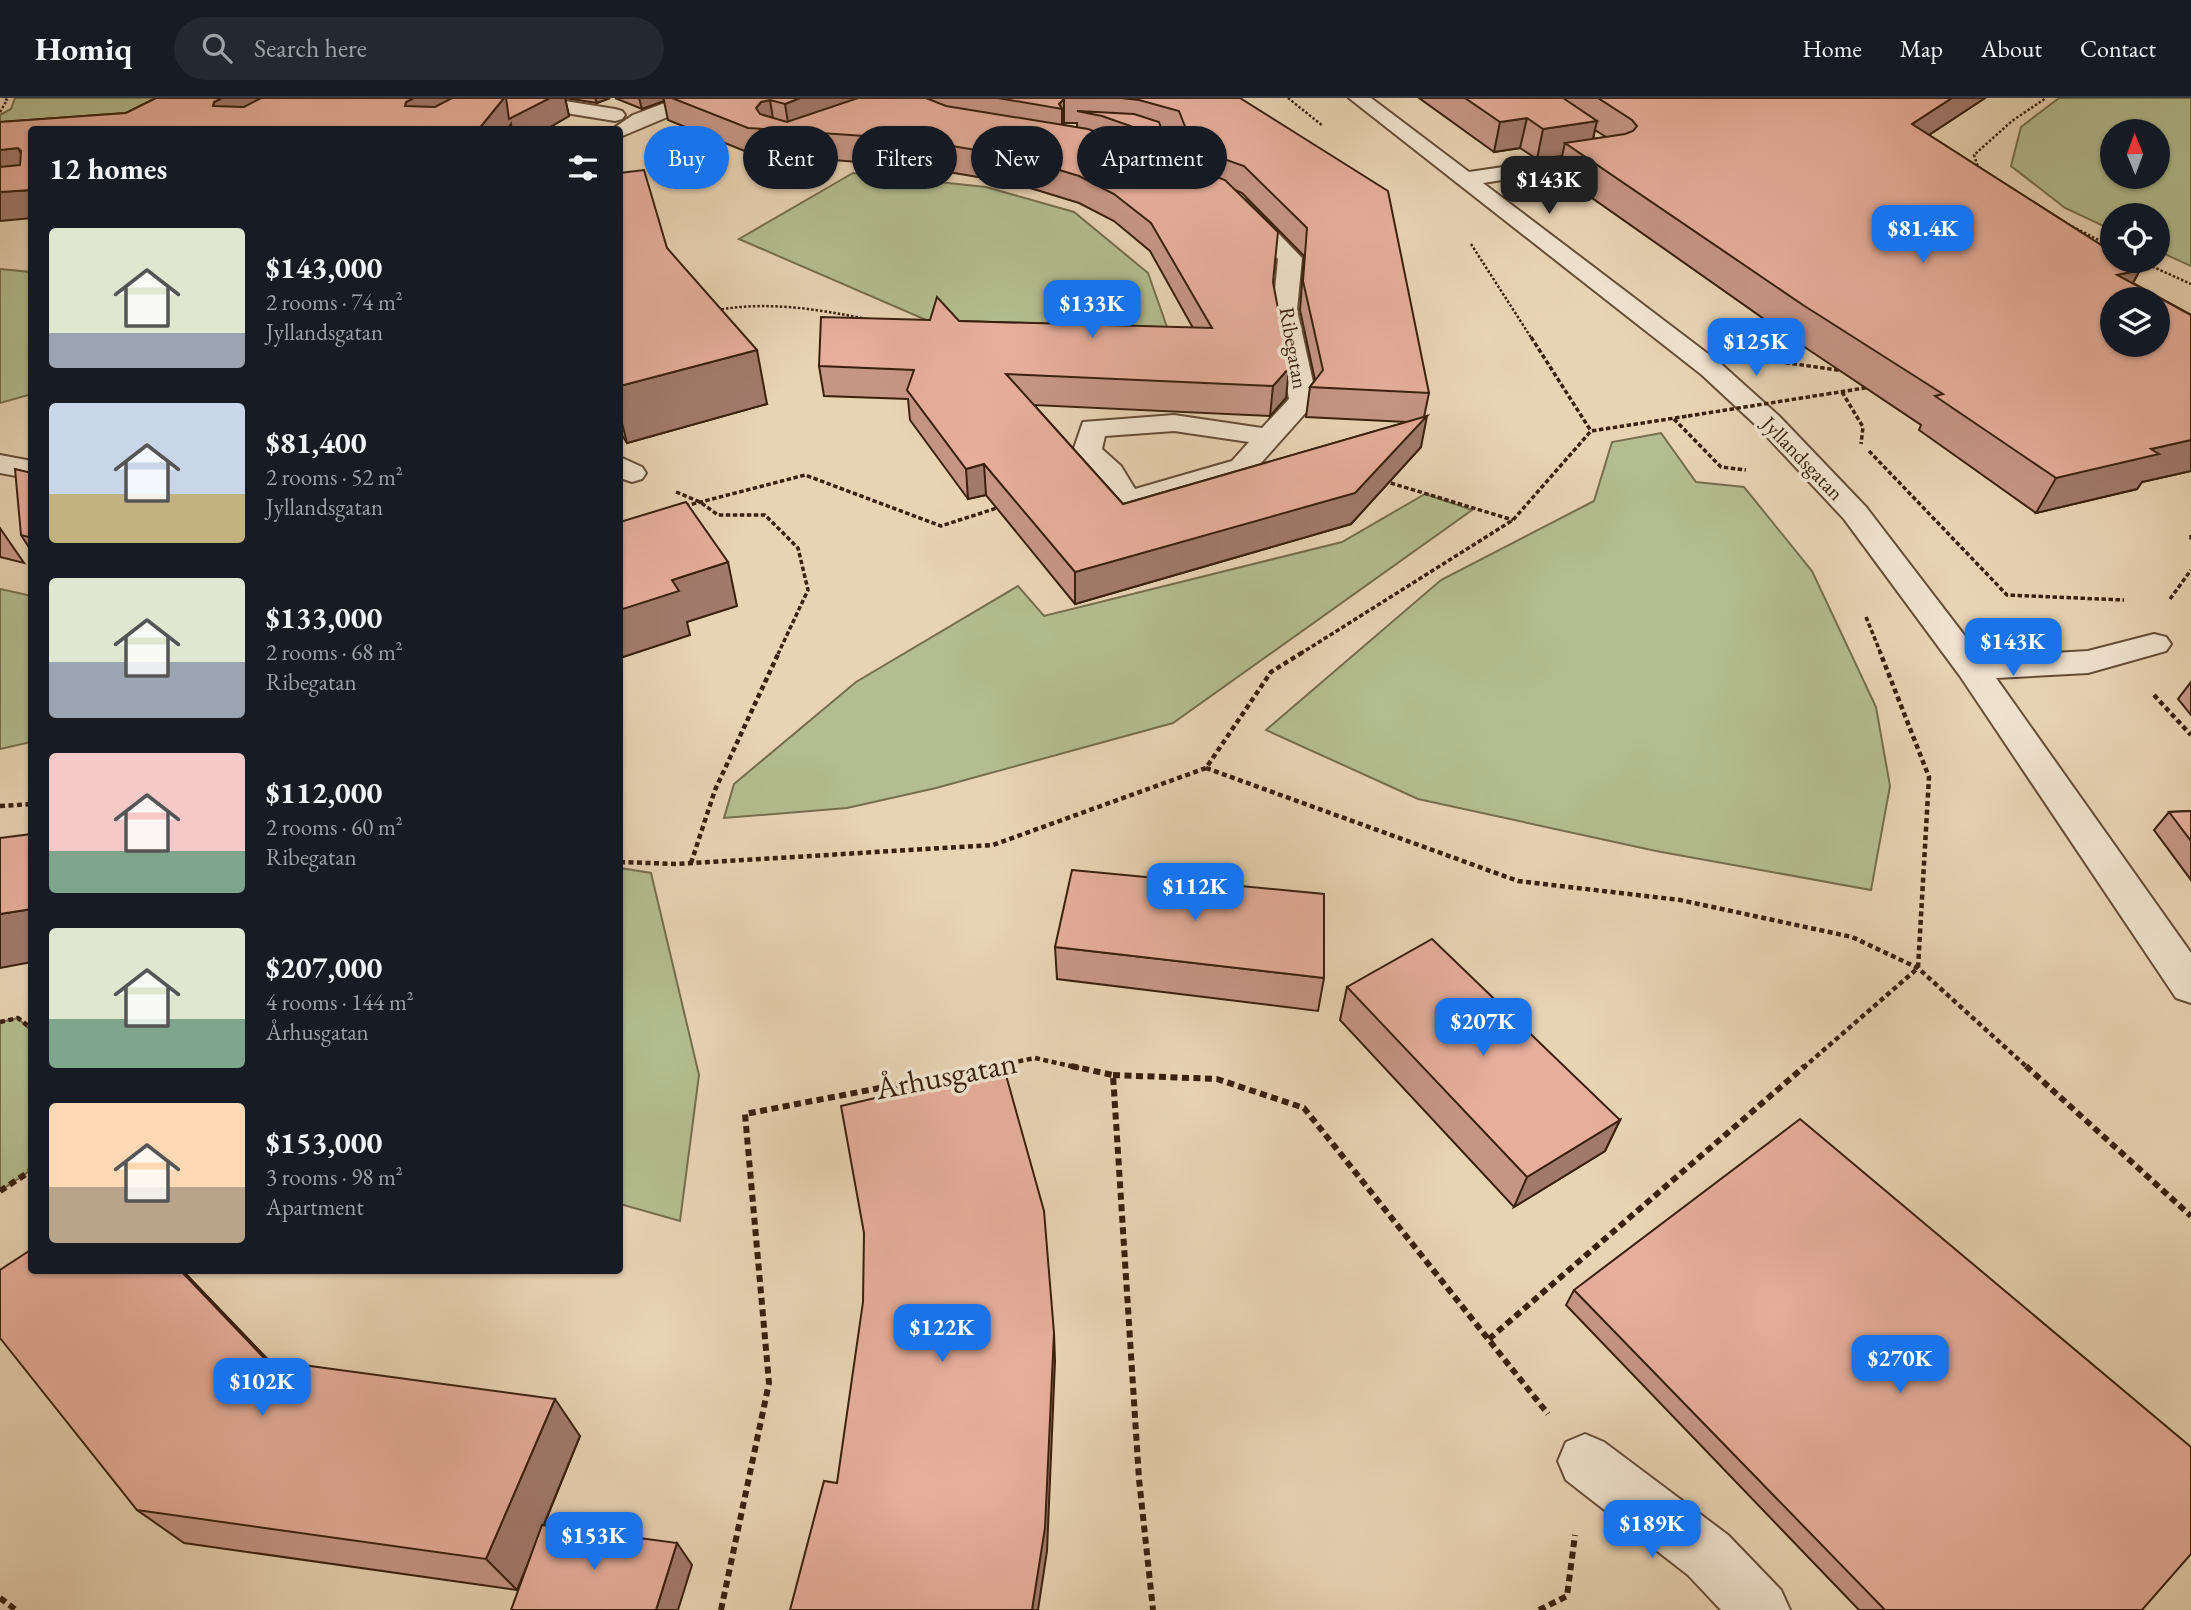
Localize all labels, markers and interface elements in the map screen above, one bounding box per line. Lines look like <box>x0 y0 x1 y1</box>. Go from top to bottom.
search box <box>174 17 664 80</box>
text: Homiq <box>35 27 132 70</box>
icon: search <box>198 29 236 67</box>
text: Search here <box>254 31 367 65</box>
text: Home <box>1802 33 1862 64</box>
text: Map <box>1900 33 1943 64</box>
text: About <box>1981 33 2042 64</box>
text: Contact <box>2080 33 2156 64</box>
north arrow <box>2100 119 2170 189</box>
map controls <box>2100 119 2170 357</box>
chip: Buy <box>644 126 729 189</box>
chip: Rent <box>743 126 838 189</box>
chip: Filters <box>852 126 957 189</box>
chip: New <box>971 126 1063 189</box>
chip: Apartment <box>1077 126 1227 189</box>
text: 12 homes <box>49 149 167 188</box>
icon: filters <box>564 149 602 187</box>
pin: $143K <box>1500 156 1598 216</box>
text: $143K <box>1517 164 1581 194</box>
button: locate <box>2100 203 2170 273</box>
pin: $81.4K <box>1866 206 1980 265</box>
text: $81.4K <box>1888 213 1958 243</box>
text: $143,000 <box>266 248 382 287</box>
icon: home <box>105 256 189 340</box>
pin: $133K <box>1043 280 1141 340</box>
text: 2 rooms · 74 m² <box>266 287 403 317</box>
button: layers <box>2100 287 2170 357</box>
text: $133K <box>1060 288 1124 318</box>
street label: Ribegatan <box>1274 305 1314 391</box>
text: Jyllandsgatan <box>266 317 383 347</box>
pin: $125K <box>1707 318 1805 378</box>
text: $125K <box>1724 326 1788 356</box>
street label: Jyllandsgatan <box>1755 409 1850 506</box>
text: $81,400 <box>266 423 367 462</box>
icon: home <box>105 431 189 515</box>
text: 2 rooms · 52 m² <box>266 462 403 492</box>
text: Jyllandsgatan <box>266 492 383 522</box>
text: $133,000 <box>266 598 382 637</box>
icon: home <box>105 606 189 690</box>
pin: $143K <box>1964 618 2062 678</box>
text: $143K <box>1981 626 2045 656</box>
text: 2 rooms · 68 m² <box>266 637 403 667</box>
text: Ribegatan <box>266 667 357 697</box>
text: $112,000 <box>266 773 382 812</box>
icon: home <box>105 781 189 865</box>
text: 2 rooms · 60 m² <box>266 812 403 842</box>
text: Ribegatan <box>266 842 357 872</box>
pin: $112K <box>1146 864 1244 923</box>
text: $112K <box>1163 871 1227 901</box>
text: $207,000 <box>266 948 382 987</box>
icon: home <box>105 956 189 1040</box>
text: 4 rooms · 144 m² <box>266 987 414 1017</box>
pin: $207K <box>1434 998 1532 1058</box>
text: $207K <box>1451 1006 1515 1036</box>
text: Århusgatan <box>266 1017 369 1047</box>
street label: Århusgatan <box>871 1041 1020 1109</box>
text: $153,000 <box>266 1123 382 1162</box>
icon: home <box>105 1131 189 1215</box>
text: 3 rooms · 98 m² <box>266 1162 403 1192</box>
text: Apartment <box>266 1192 364 1222</box>
pin: $122K <box>893 1304 991 1364</box>
text: $122K <box>910 1312 974 1342</box>
pin: $270K <box>1851 1336 1949 1395</box>
text: $270K <box>1868 1343 1932 1373</box>
pin: $102K <box>213 1358 311 1418</box>
text: $102K <box>230 1366 294 1396</box>
pin: $189K <box>1603 1500 1701 1560</box>
text: $189K <box>1620 1508 1684 1538</box>
pin: $153K <box>545 1512 643 1572</box>
text: $153K <box>562 1520 626 1550</box>

